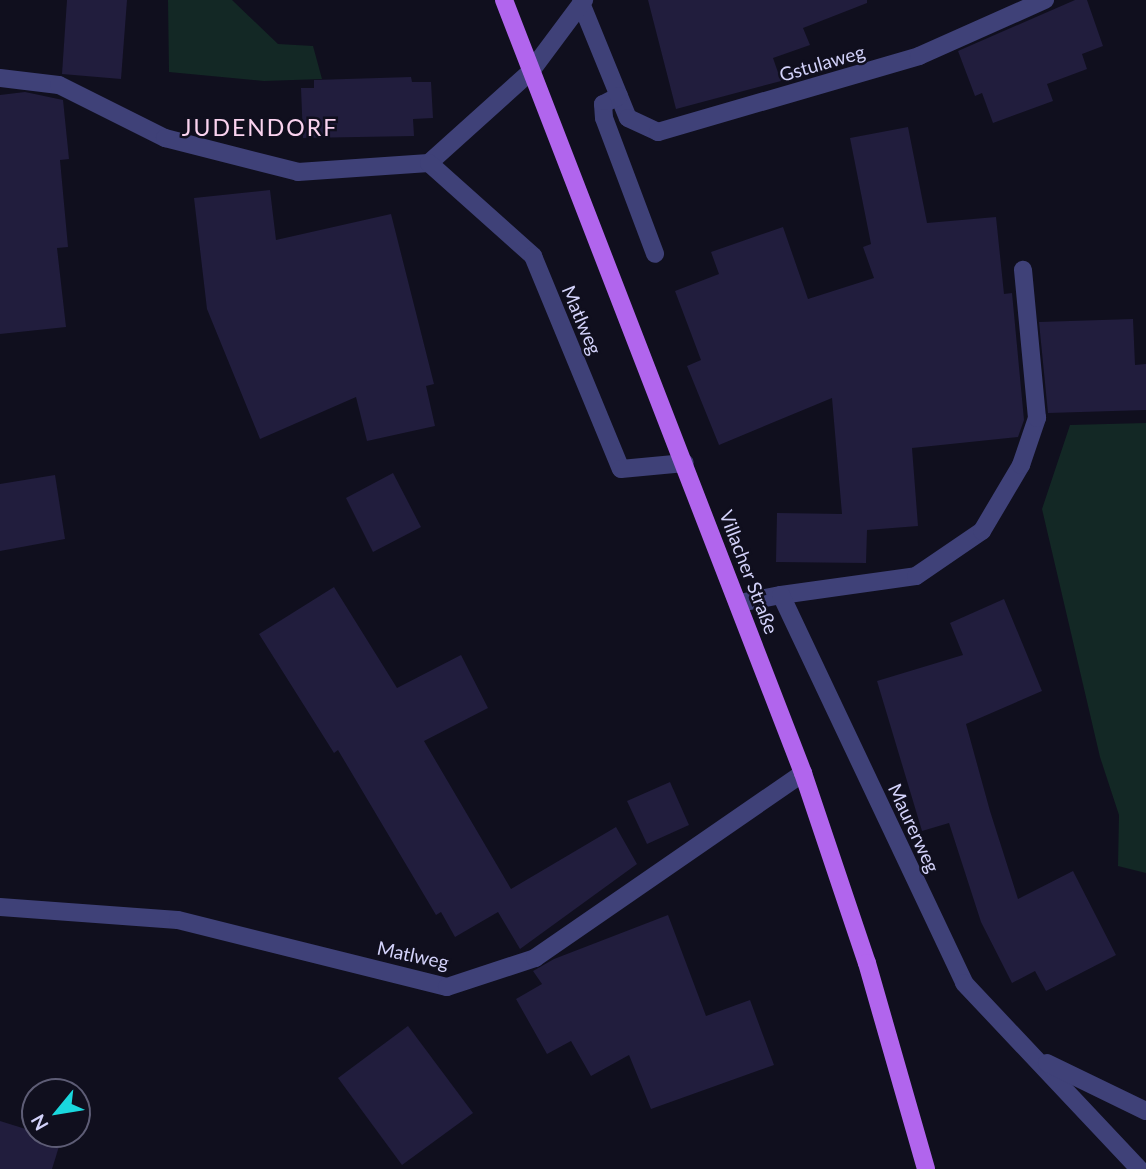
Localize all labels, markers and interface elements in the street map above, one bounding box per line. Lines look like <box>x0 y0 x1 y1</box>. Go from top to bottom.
street label: Gstulaweg <box>777 40 867 86</box>
district label: JUDENDORF <box>183 113 337 141</box>
street label: Matlweg <box>557 282 607 358</box>
street label: Villacher Straße <box>715 507 783 637</box>
street label: Maurerweg <box>883 780 945 876</box>
street label: Matlweg <box>375 936 451 974</box>
north arrow <box>21 1078 91 1148</box>
text: N <box>25 1111 53 1135</box>

